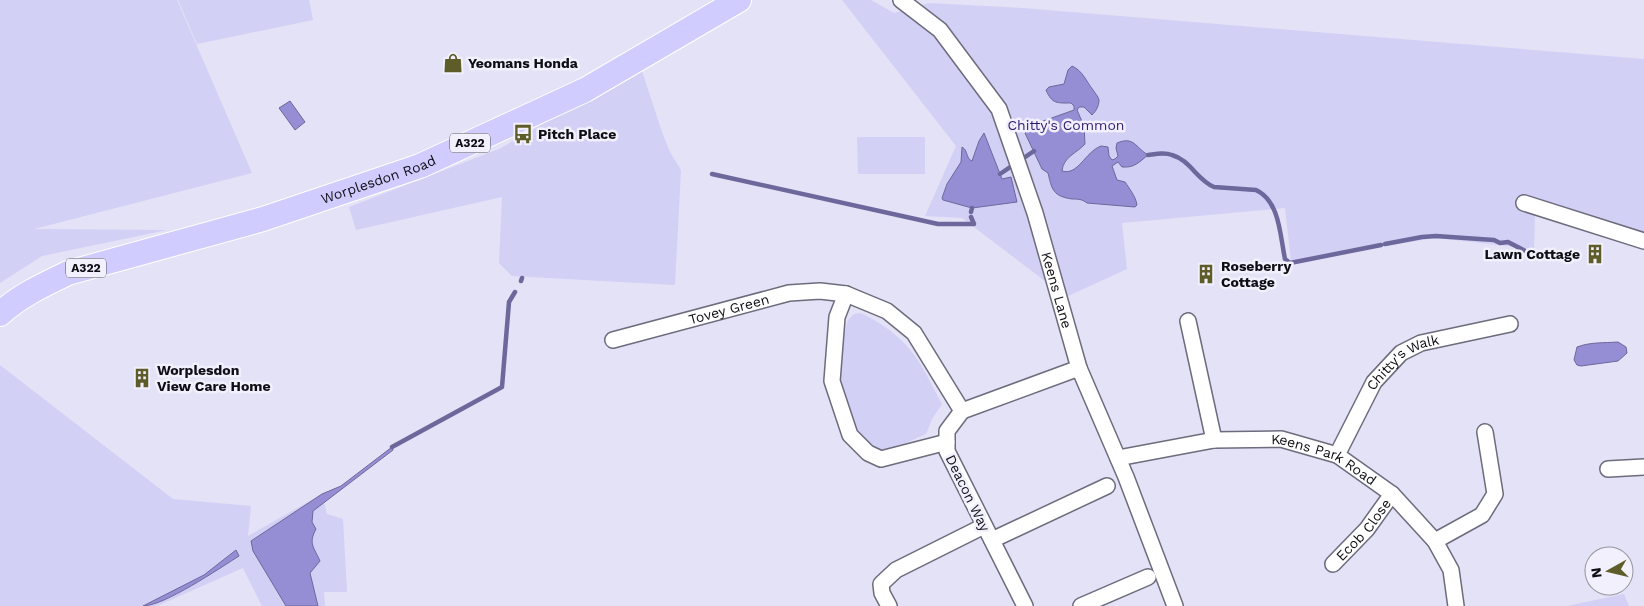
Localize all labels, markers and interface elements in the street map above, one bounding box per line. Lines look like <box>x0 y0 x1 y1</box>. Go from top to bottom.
shop icon: Yeomans Honda <box>442 52 464 74</box>
place label: Yeomans Honda <box>468 55 579 71</box>
park label: Chitty's Common <box>1007 117 1125 133</box>
bus stop icon: Pitch Place <box>512 123 534 145</box>
place label: Pitch Place <box>538 126 616 142</box>
road number: A322 <box>450 134 490 152</box>
street label: Worplesdon Road <box>319 152 438 207</box>
building icon: Lawn Cottage <box>1584 243 1606 265</box>
place label: Lawn Cottage <box>1485 246 1580 262</box>
street label: Keens Lane <box>1038 250 1075 330</box>
road number: A322 <box>66 258 106 278</box>
place label: Roseberry Cottage <box>1221 258 1291 290</box>
building icon: Roseberry Cottage <box>1195 263 1217 285</box>
street label: Tovey Green <box>687 291 771 327</box>
street label: Chitty's Walk <box>1363 331 1441 393</box>
place label: Worplesdon View Care Home <box>157 362 271 394</box>
building icon: Worplesdon View Care Home <box>131 367 153 389</box>
street label: Keens Park Road <box>1271 431 1379 488</box>
street label: Deacon Way <box>943 452 994 535</box>
street label: Ecob Close <box>1333 496 1394 564</box>
north arrow <box>1584 546 1634 596</box>
text: N <box>1587 567 1605 579</box>

